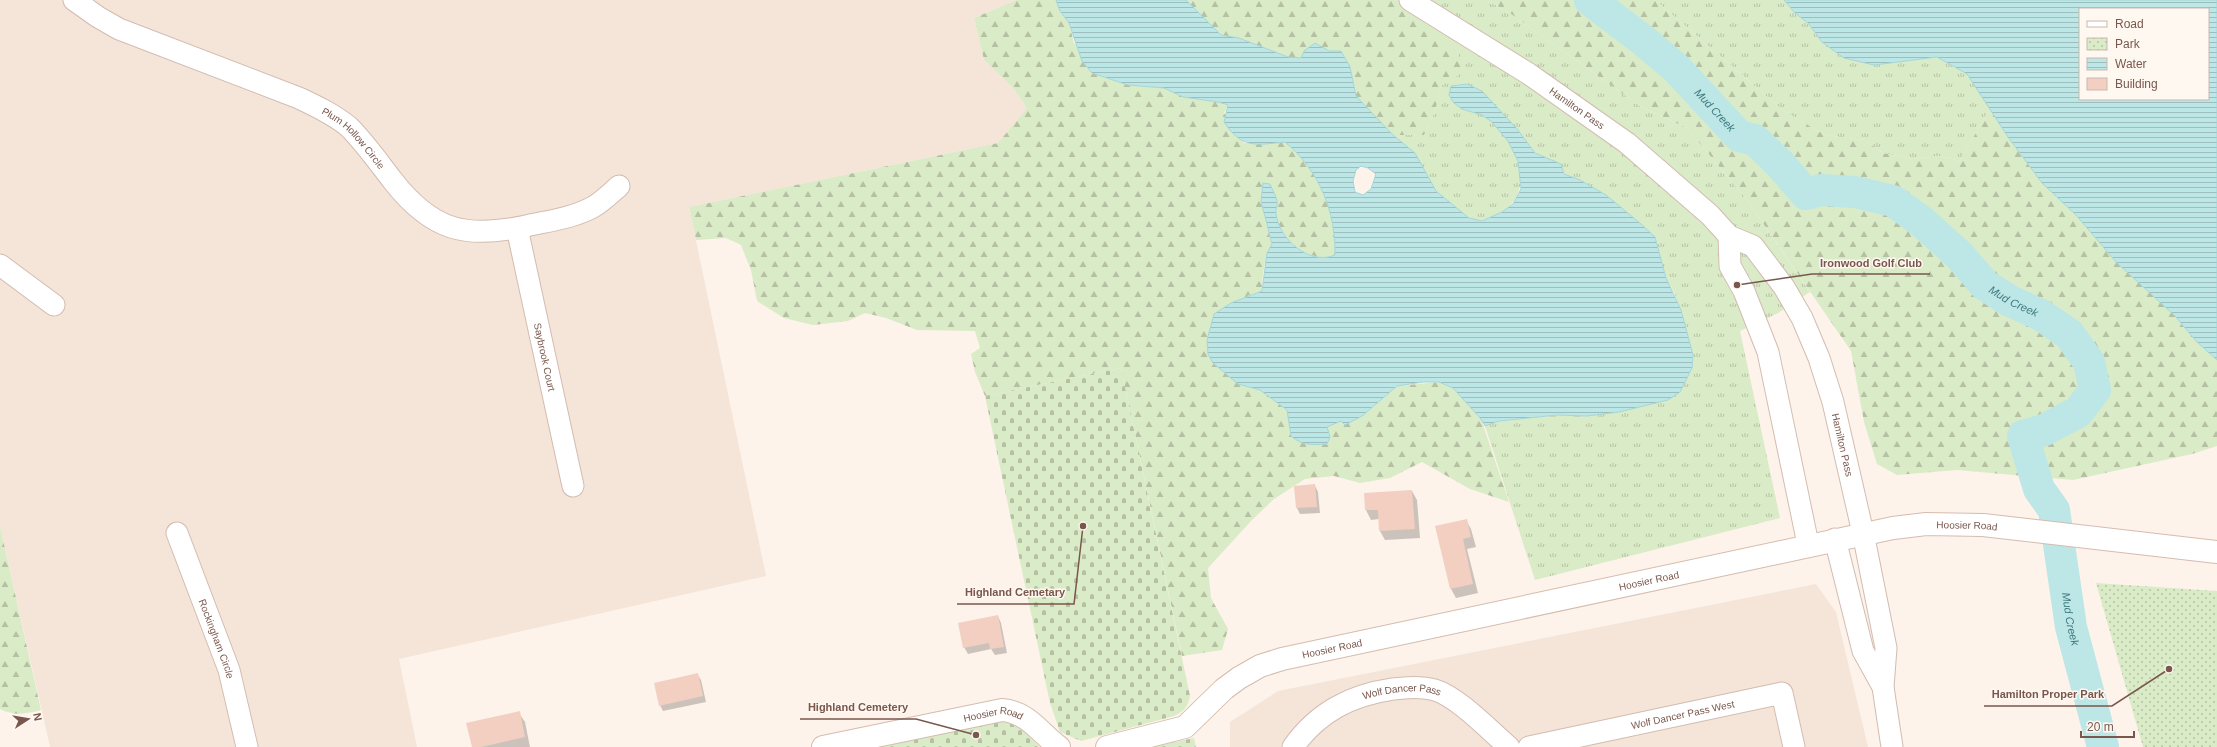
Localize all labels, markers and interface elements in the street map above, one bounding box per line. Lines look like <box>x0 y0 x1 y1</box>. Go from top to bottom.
legend <box>2079 8 2209 100</box>
text: Road <box>2115 17 2144 31</box>
text: Park <box>2115 37 2141 51</box>
text: Water <box>2115 57 2147 71</box>
text: Building <box>2115 77 2158 91</box>
street label: Hamilton Pass <box>1548 85 1607 131</box>
water label: Mud Creek <box>1692 86 1738 134</box>
street label: Plum Hollow Circle <box>320 105 387 171</box>
callout: Ironwood Golf Club <box>1812 251 1930 274</box>
text: Ironwood Golf Club <box>1820 257 1922 269</box>
water label: Mud Creek <box>1987 283 2041 319</box>
street label: Saybrook Court <box>532 322 558 392</box>
street label: Hamilton Pass <box>1830 412 1855 478</box>
street label: Hoosier Road <box>1936 519 1998 532</box>
street label: Hoosier Road <box>1618 569 1680 592</box>
callout: Highland Cemetary <box>957 581 1074 604</box>
text: Highland Cemetary <box>965 586 1066 598</box>
water label: Mud Creek <box>2060 592 2082 647</box>
street label: Rockingham Circle <box>197 597 236 680</box>
street label: Hoosier Road <box>1301 636 1363 660</box>
street label: Wolf Dancer Pass <box>1361 682 1443 701</box>
callout: Hamilton Proper Park <box>1984 683 2112 706</box>
text: Hamilton Proper Park <box>1992 688 2105 700</box>
callout: Highland Cemetery <box>800 696 916 719</box>
street label: Wolf Dancer Pass West <box>1630 698 1735 731</box>
north arrow <box>8 699 48 739</box>
text: Highland Cemetery <box>808 701 909 713</box>
street label: Hoosier Road <box>962 704 1025 723</box>
text: N <box>31 712 44 722</box>
scale bar <box>2081 713 2134 739</box>
text: 20 m <box>2087 720 2114 734</box>

